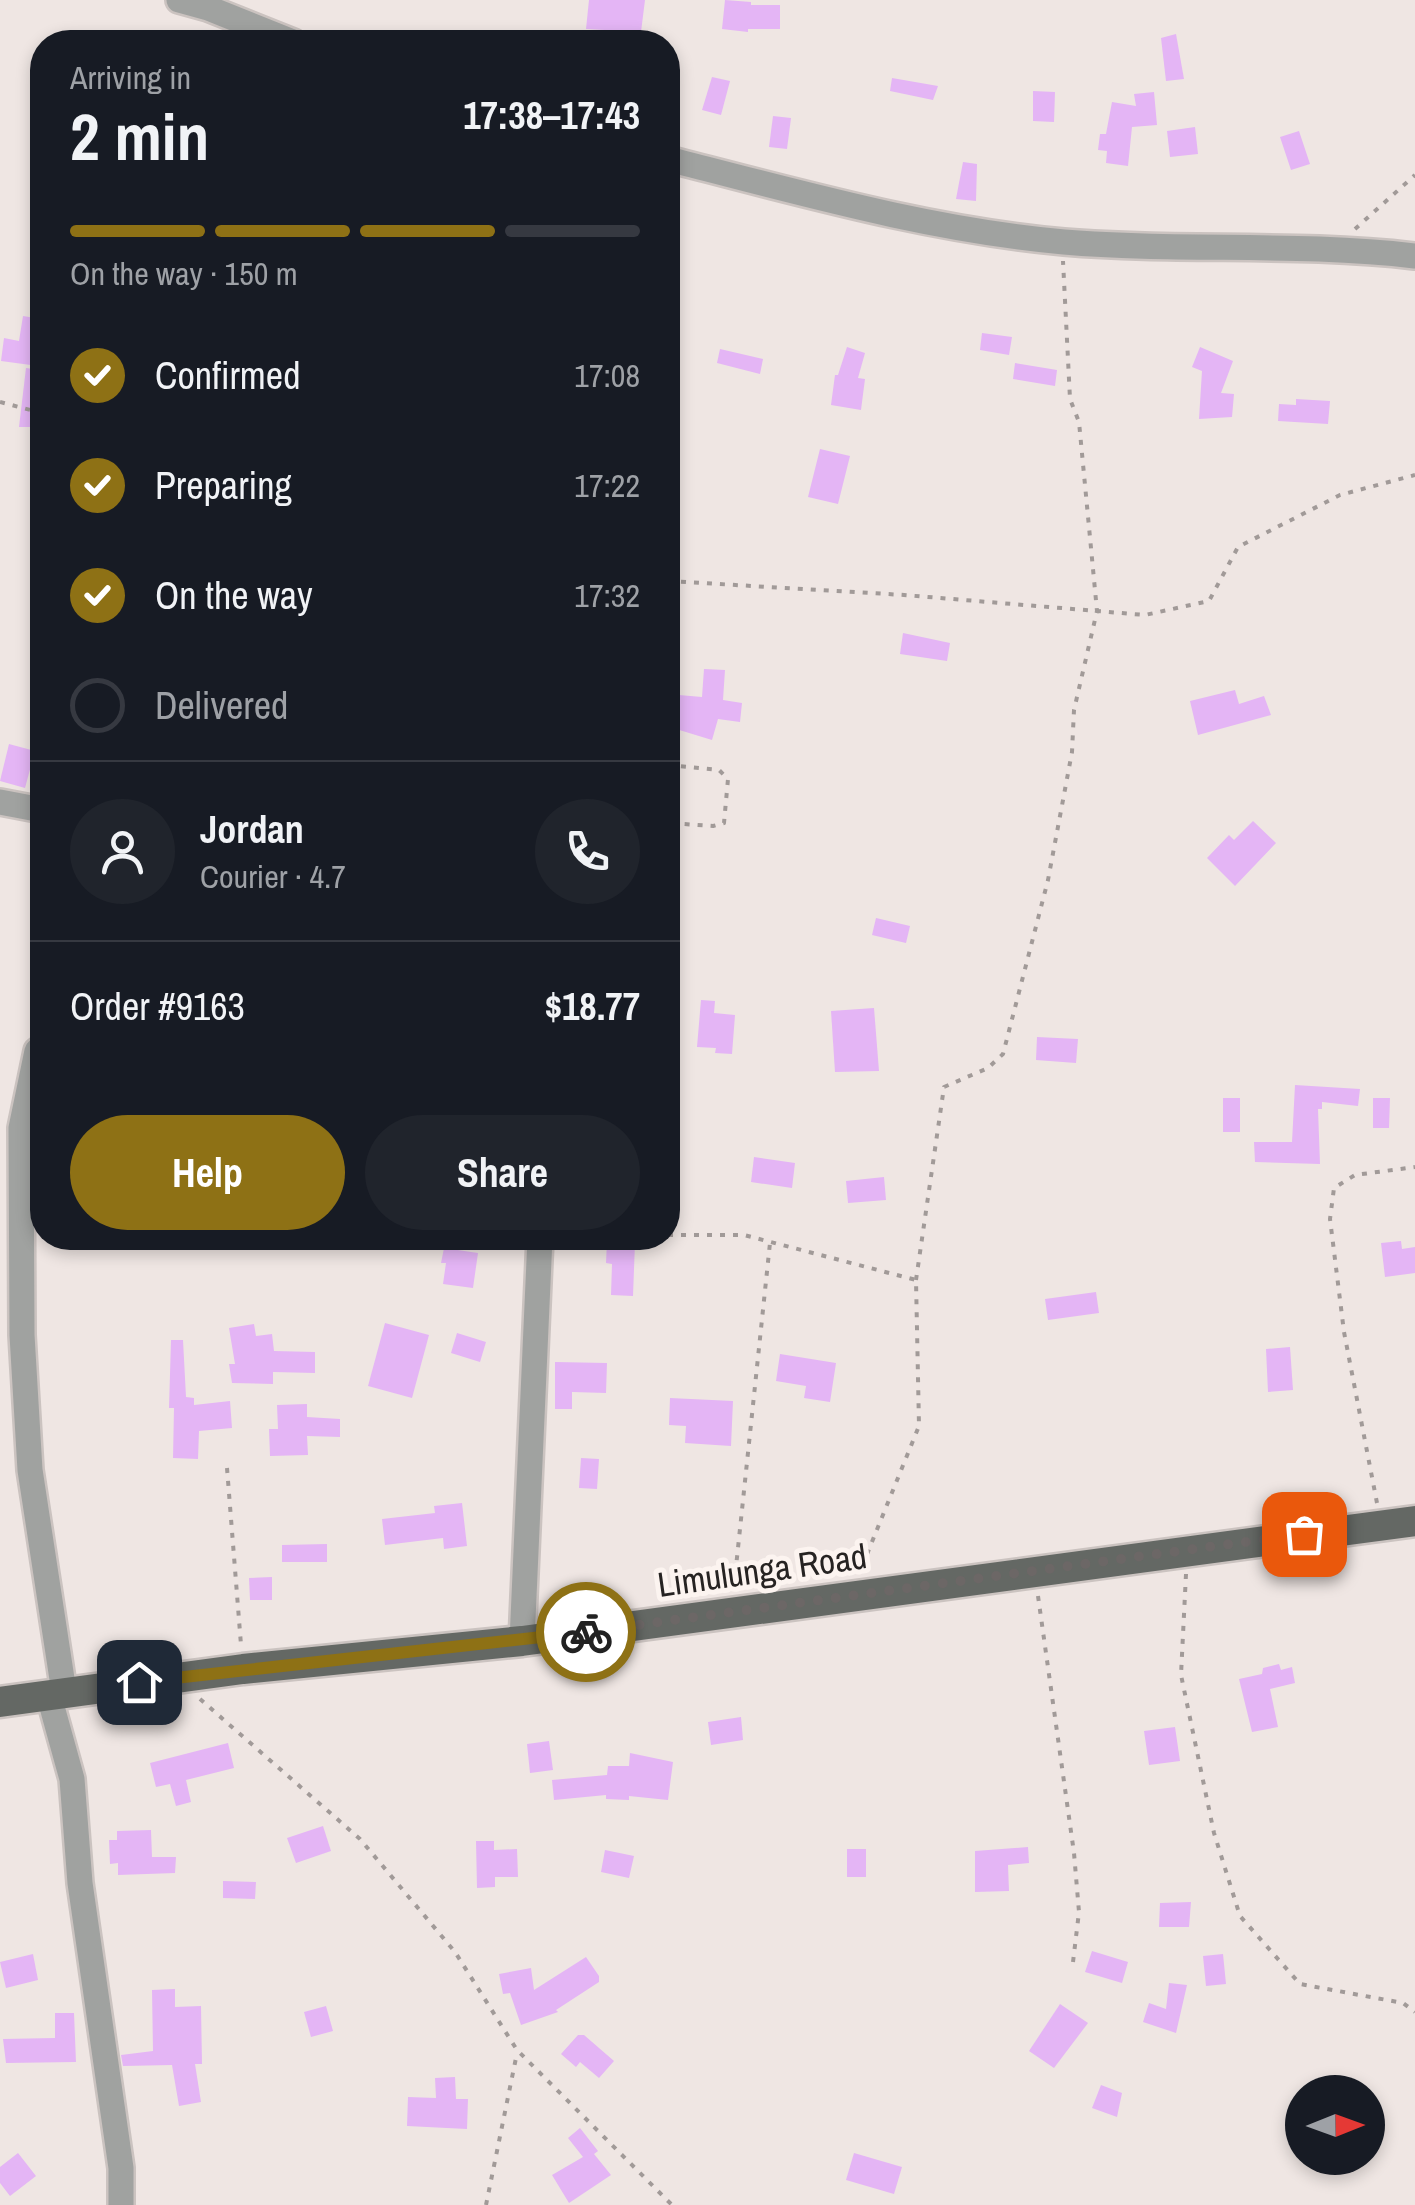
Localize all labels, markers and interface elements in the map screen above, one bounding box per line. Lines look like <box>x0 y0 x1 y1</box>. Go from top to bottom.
text: Arriving in <box>70 56 191 99</box>
text: 17:38–17:43 <box>463 90 640 141</box>
text: 2 min <box>70 93 209 180</box>
text: On the way · 150 m <box>70 252 298 295</box>
icon: check <box>70 348 125 403</box>
text: Confirmed <box>155 350 300 401</box>
text: 17:08 <box>574 354 640 397</box>
icon: check <box>70 458 125 513</box>
text: Preparing <box>155 460 292 511</box>
text: 17:22 <box>574 464 640 507</box>
icon: check <box>70 568 125 623</box>
text: On the way <box>155 570 313 621</box>
text: 17:32 <box>574 574 640 617</box>
text: Delivered <box>155 680 288 731</box>
button: person <box>70 799 175 904</box>
button: phone <box>535 799 640 904</box>
text: Jordan <box>200 804 304 855</box>
text: Courier · 4.7 <box>200 855 346 898</box>
text: Order #9163 <box>70 981 245 1032</box>
text: $18.77 <box>545 981 640 1032</box>
button: Help <box>70 1115 345 1230</box>
button: Share <box>365 1115 640 1230</box>
pin <box>1262 1492 1347 1577</box>
icon: bag <box>1277 1507 1332 1562</box>
street label: Limulunga Road <box>654 1532 870 1608</box>
courier <box>536 1582 636 1682</box>
icon: bike <box>559 1605 614 1660</box>
pin <box>97 1640 182 1725</box>
icon: home <box>112 1655 167 1710</box>
north arrow <box>1285 2075 1385 2175</box>
map controls <box>1285 2075 1385 2175</box>

